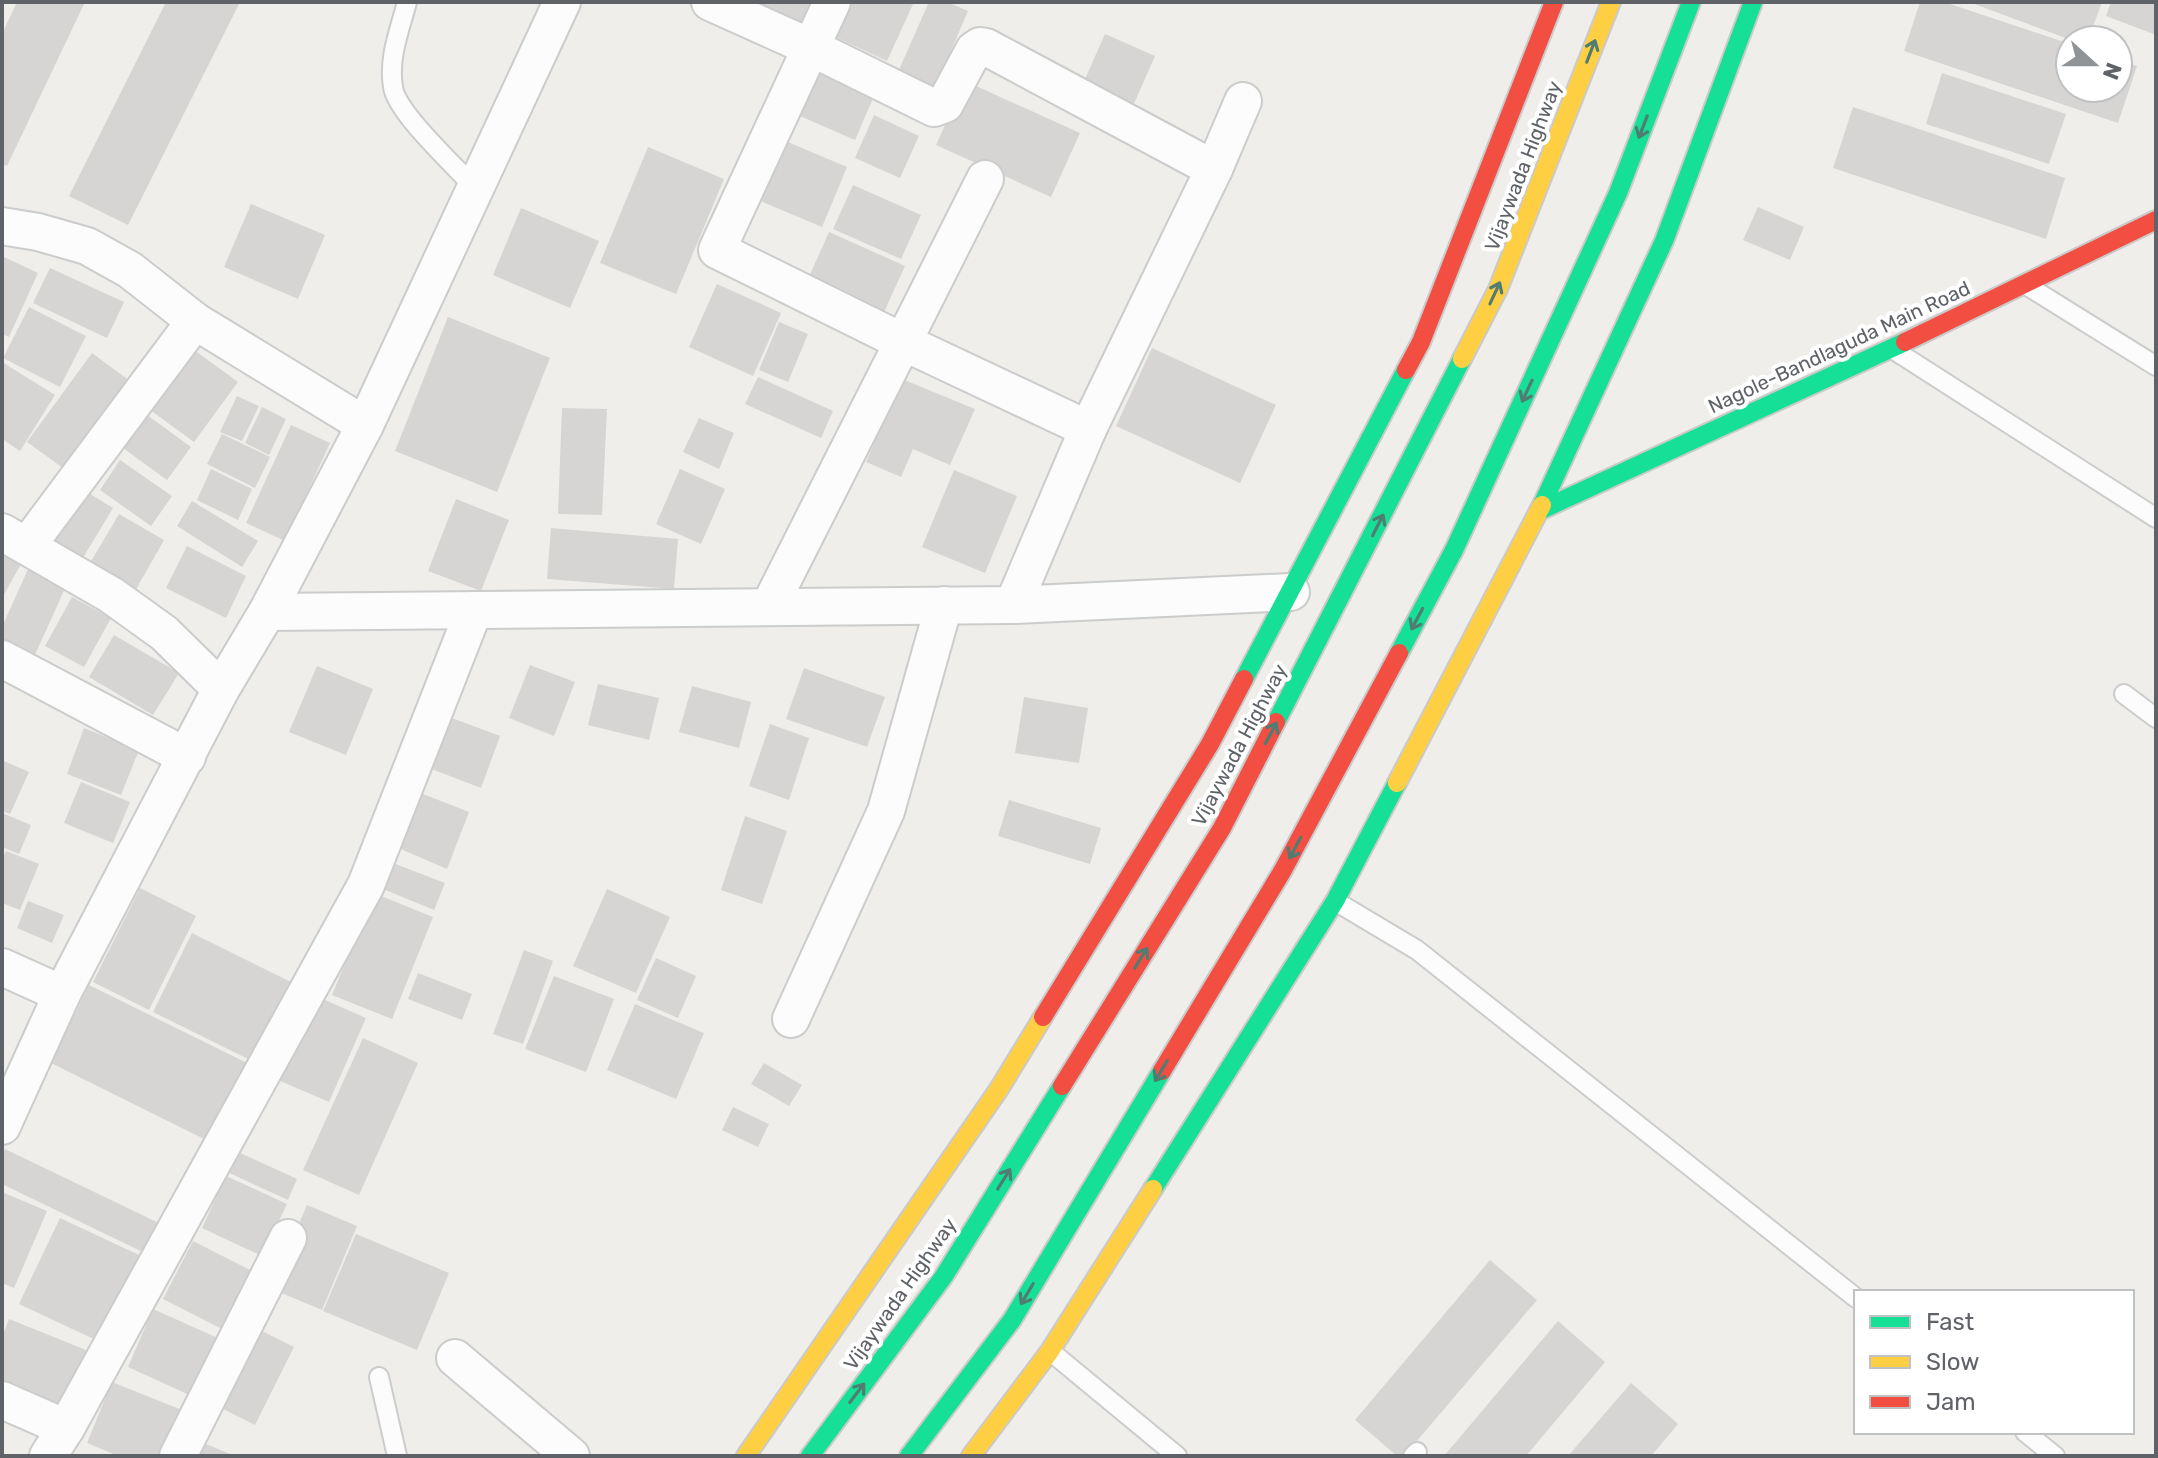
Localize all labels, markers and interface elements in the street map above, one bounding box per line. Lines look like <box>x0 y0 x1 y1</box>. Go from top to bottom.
north arrow <box>2054 24 2134 104</box>
one-way arrow <box>1585 39 1599 64</box>
text: N <box>2097 59 2128 83</box>
street label: Vijaywada Highway <box>1480 78 1566 254</box>
one-way arrow <box>1635 114 1649 139</box>
street label: Nagole-Bandlaguda Main Road <box>1704 276 1974 418</box>
one-way arrow <box>1489 281 1504 306</box>
one-way arrow <box>1519 378 1534 402</box>
one-way arrow <box>1371 514 1387 538</box>
one-way arrow <box>1409 607 1425 630</box>
street label: Vijaywada Highway <box>1186 660 1292 830</box>
one-way arrow <box>1263 722 1279 746</box>
one-way arrow <box>1286 836 1302 860</box>
one-way arrow <box>1133 947 1149 970</box>
one-way arrow <box>1153 1059 1169 1082</box>
one-way arrow <box>996 1168 1012 1191</box>
street label: Vijaywada Highway <box>839 1213 961 1375</box>
one-way arrow <box>1019 1282 1035 1305</box>
legend <box>1854 1290 2134 1434</box>
text: Fast <box>1926 1308 1974 1336</box>
text: Slow <box>1926 1348 1979 1376</box>
one-way arrow <box>848 1383 865 1405</box>
text: Jam <box>1926 1388 1976 1416</box>

